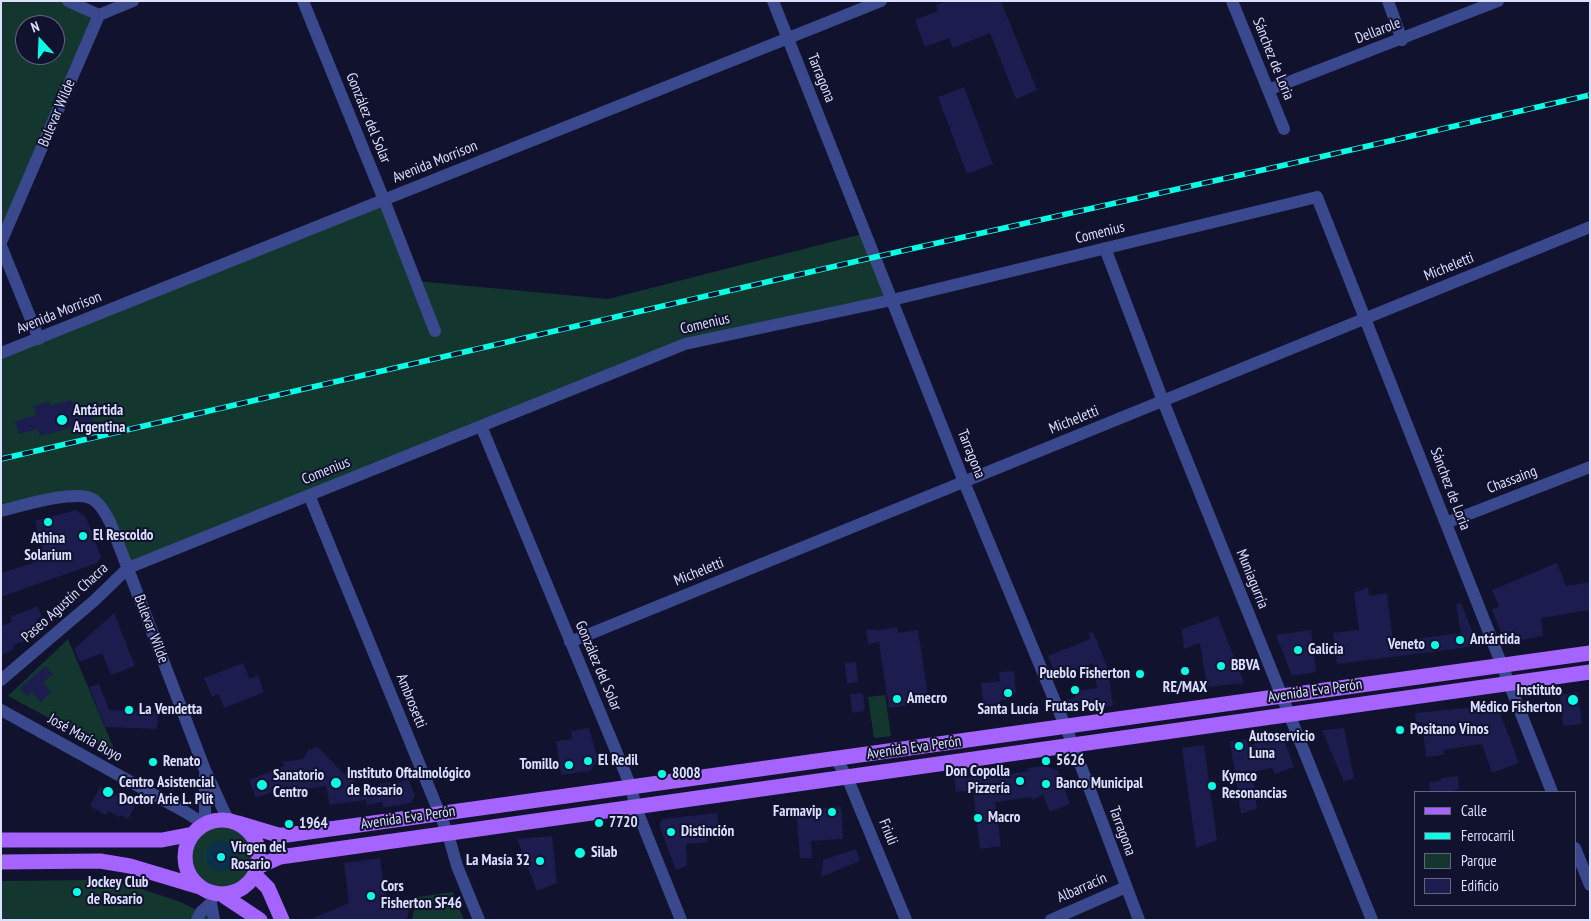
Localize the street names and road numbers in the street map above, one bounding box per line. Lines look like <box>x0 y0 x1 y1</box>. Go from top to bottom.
street label: Dellarole <box>1353 14 1403 48</box>
street label: Sánchez de Loria <box>1248 15 1298 103</box>
street label: Tarragona <box>803 51 839 105</box>
street label: González del Solar <box>342 70 394 166</box>
street label: Bulevar Wilde <box>35 77 79 149</box>
street label: Avenida Morrison <box>390 137 480 187</box>
street label: Comenius <box>1073 218 1127 248</box>
street label: Micheletti <box>1421 249 1477 285</box>
street label: Avenida Morrison <box>14 288 104 338</box>
street label: Comenius <box>678 310 732 338</box>
street label: Micheletti <box>1046 402 1102 438</box>
street label: Tarragona <box>953 427 989 481</box>
street label: Sánchez de Loria <box>1426 445 1474 533</box>
street label: Comenius <box>299 453 353 489</box>
street label: Chassaing <box>1485 462 1539 498</box>
street label: Muniagurría <box>1232 547 1272 611</box>
street label: Micheletti <box>671 554 727 590</box>
street label: Paseo Agustín Chacra <box>18 559 112 647</box>
street label: Bulevar Wilde <box>130 592 172 666</box>
street label: González del Solar <box>571 618 625 714</box>
street label: Ambrosetti <box>392 671 430 731</box>
street label: Avenida Eva Perón <box>1267 675 1363 707</box>
street label: José María Buyo <box>45 710 125 766</box>
street label: Avenida Eva Perón <box>866 732 962 764</box>
street label: Avenida Eva Perón <box>360 802 456 834</box>
street label: Tarragona <box>1105 804 1139 858</box>
street label: Friuli <box>875 816 901 848</box>
street label: Albarracín <box>1054 869 1110 907</box>

